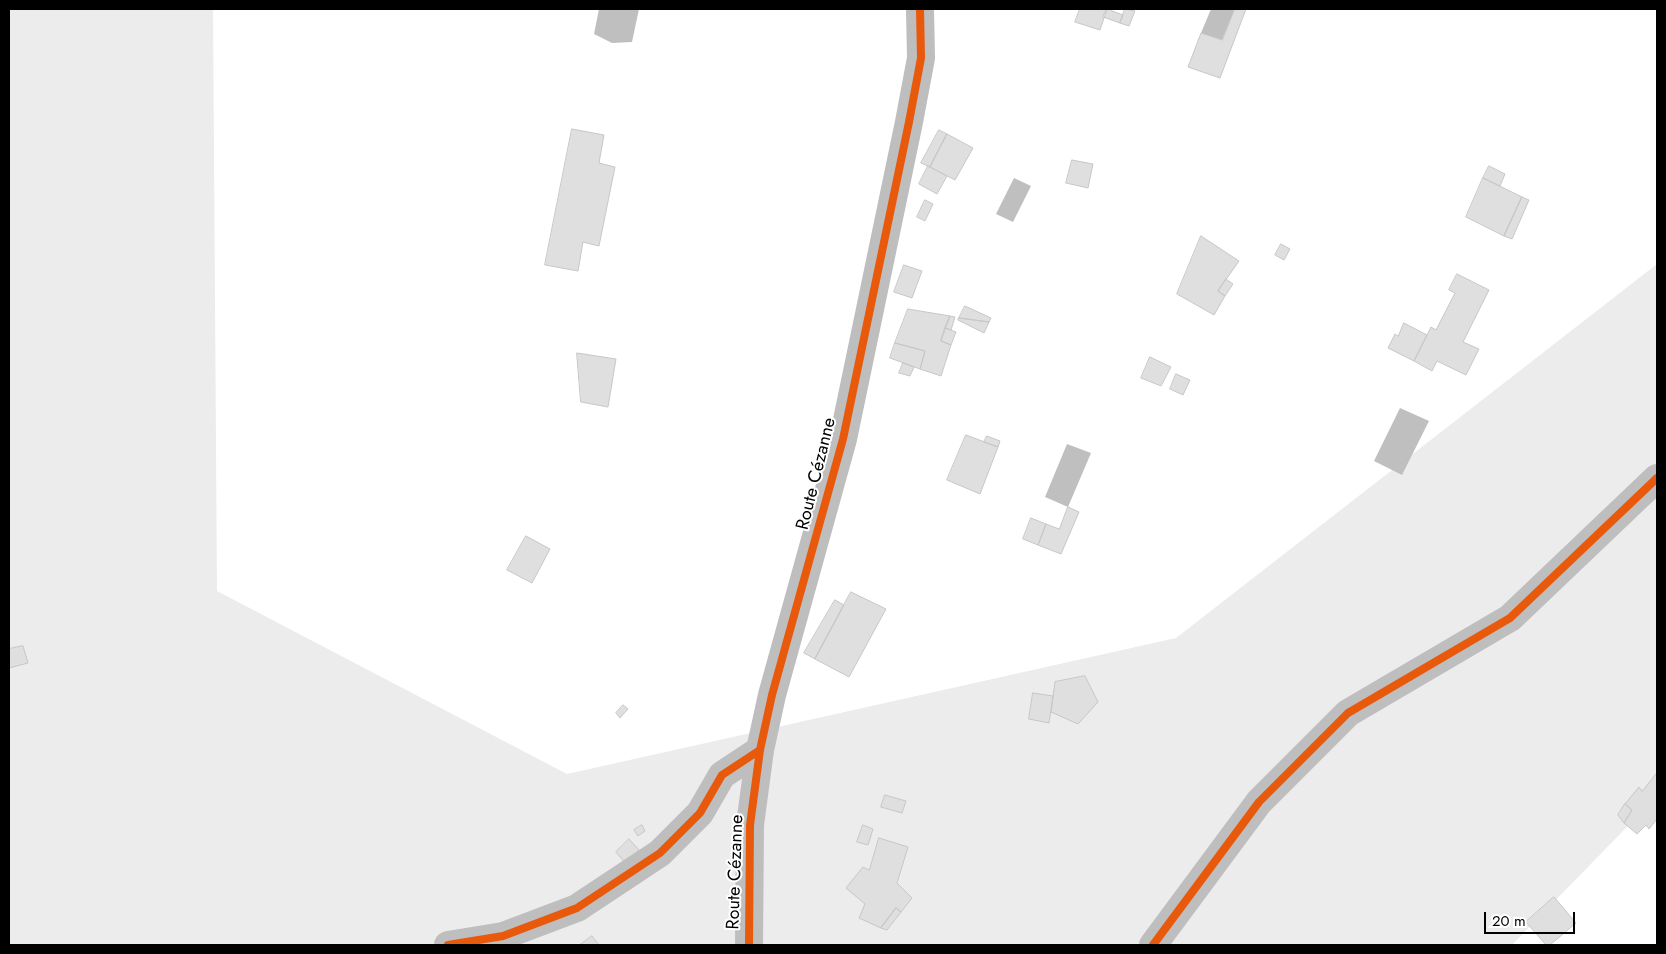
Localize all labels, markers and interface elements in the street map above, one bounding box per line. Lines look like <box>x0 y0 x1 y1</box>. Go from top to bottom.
street label: Route Cézanne <box>793 416 841 532</box>
street label: Route Cézanne <box>723 814 749 930</box>
scale bar <box>1486 902 1577 934</box>
text: 20 m <box>1492 910 1526 932</box>

